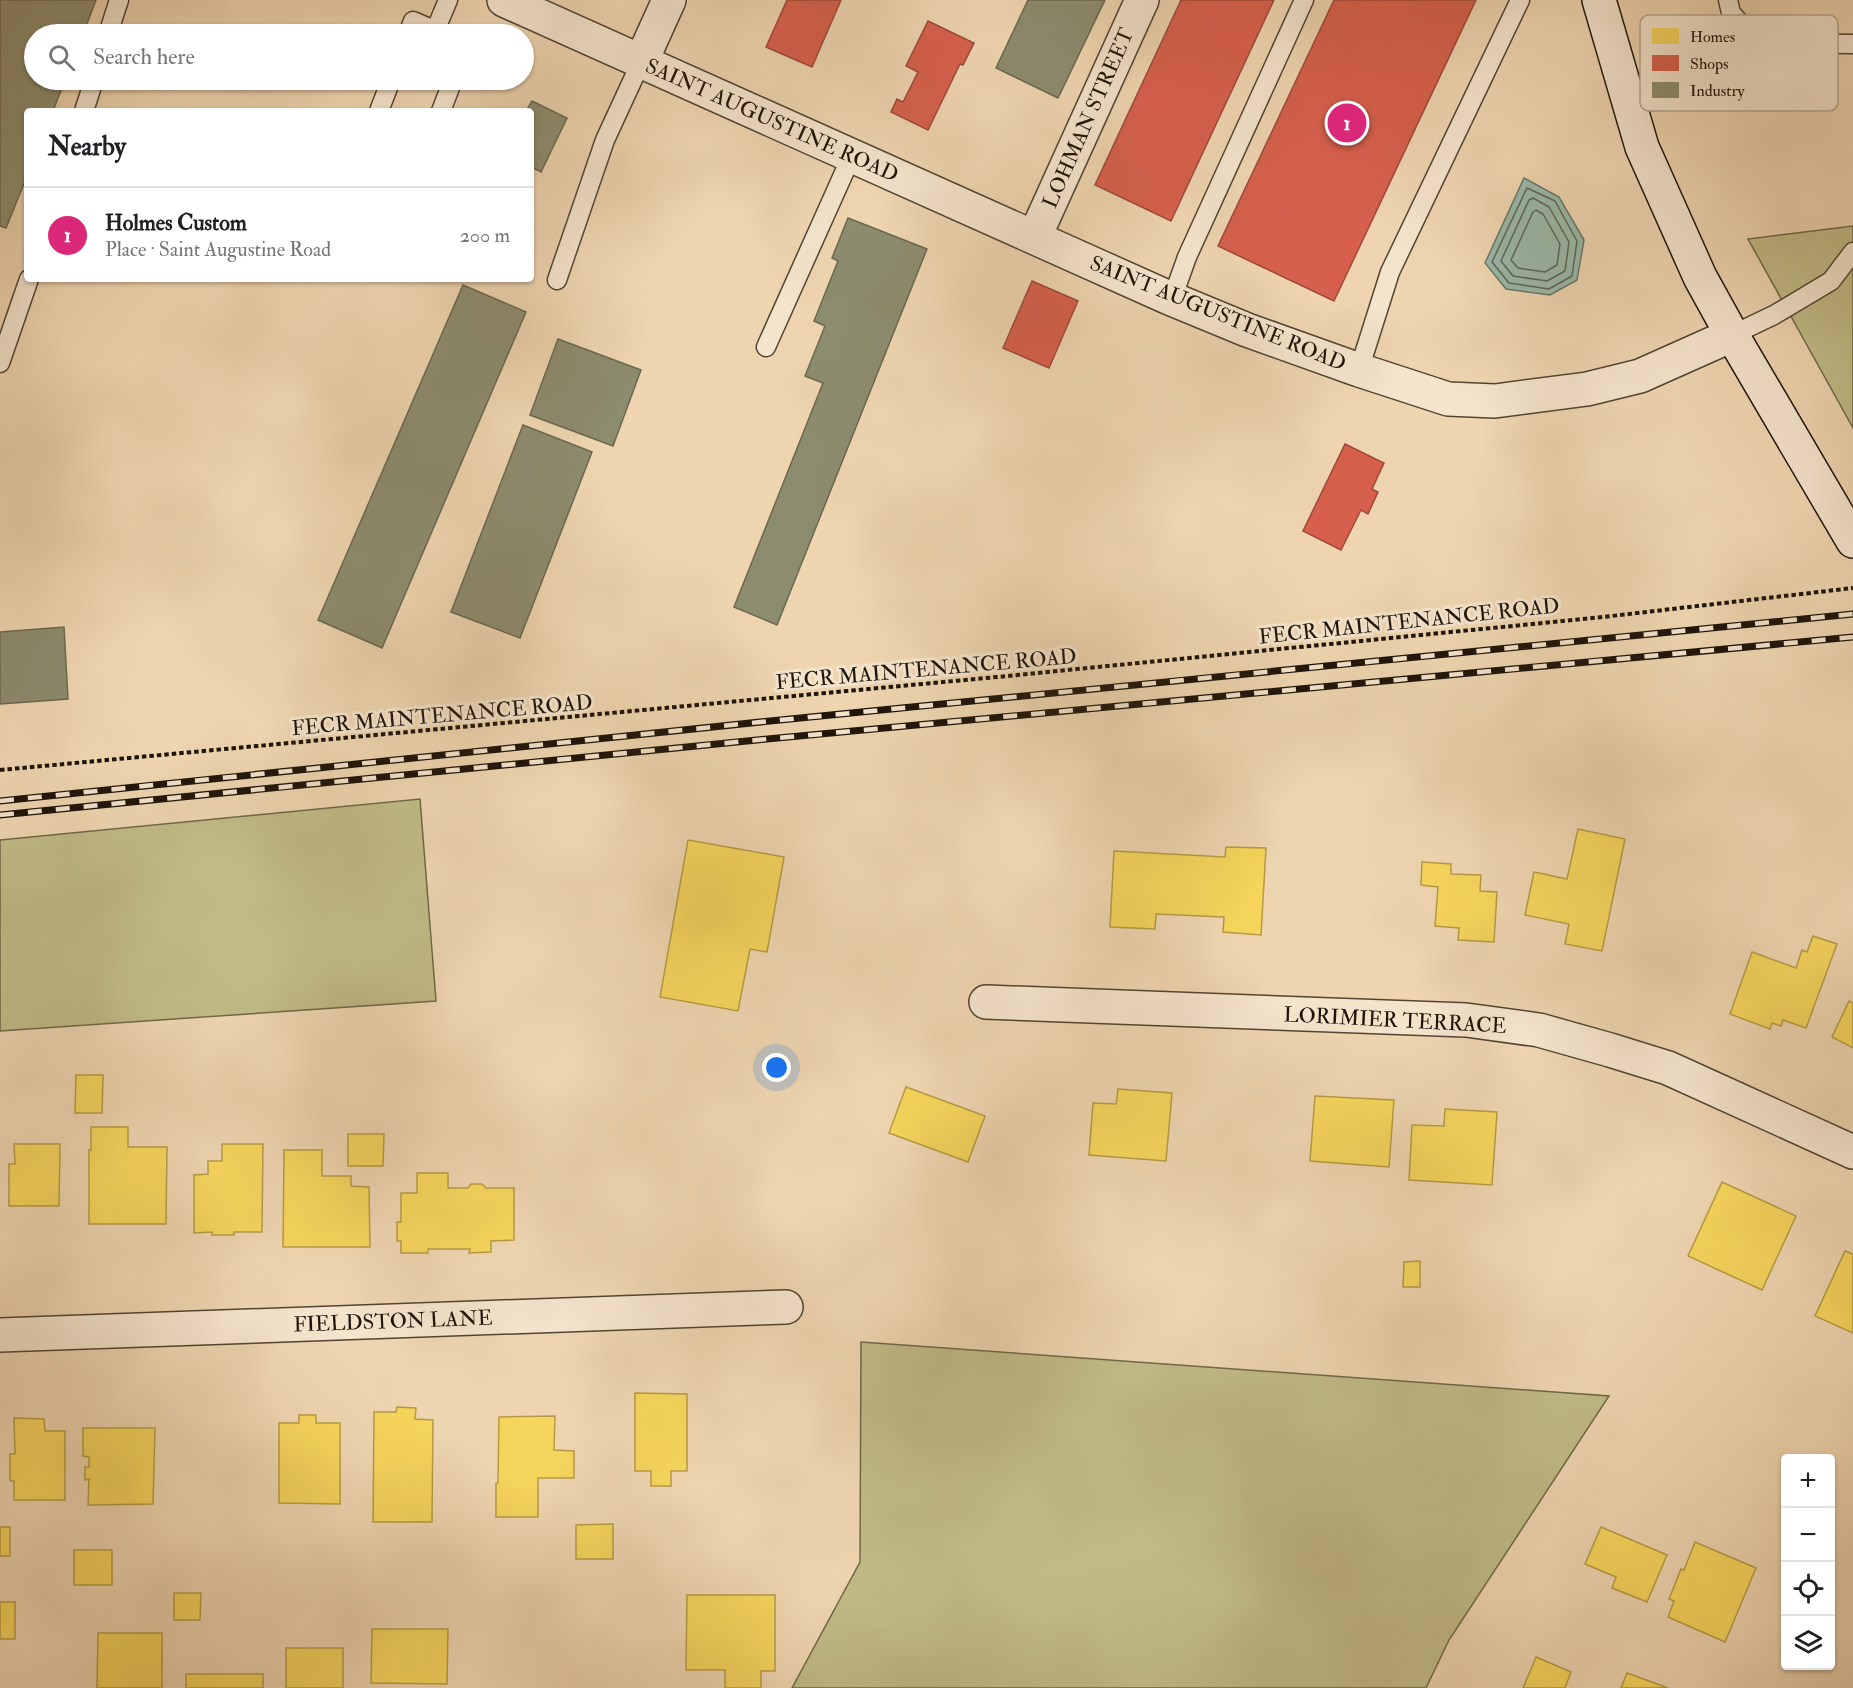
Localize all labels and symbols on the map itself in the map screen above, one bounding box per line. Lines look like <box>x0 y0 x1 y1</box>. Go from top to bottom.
legend <box>1640 15 1838 111</box>
street label: LOHMAN STREET <box>1037 24 1140 212</box>
text: Homes <box>1690 27 1735 47</box>
street label: SAINT AUGUSTINE ROAD <box>641 52 902 188</box>
text: Shops <box>1690 54 1729 75</box>
text: Industry <box>1690 81 1745 101</box>
pin: 1 <box>1328 100 1366 146</box>
street label: SAINT AUGUSTINE ROAD <box>1086 250 1350 377</box>
street label: FECR MAINTENANCE ROAD <box>1257 592 1561 651</box>
street label: FECR MAINTENANCE ROAD <box>774 643 1078 696</box>
street label: FECR MAINTENANCE ROAD <box>290 689 594 742</box>
street label: LORIMIER TERRACE <box>1283 1001 1507 1040</box>
your location <box>762 1053 791 1082</box>
street label: FIELDSTON LANE <box>293 1305 493 1338</box>

